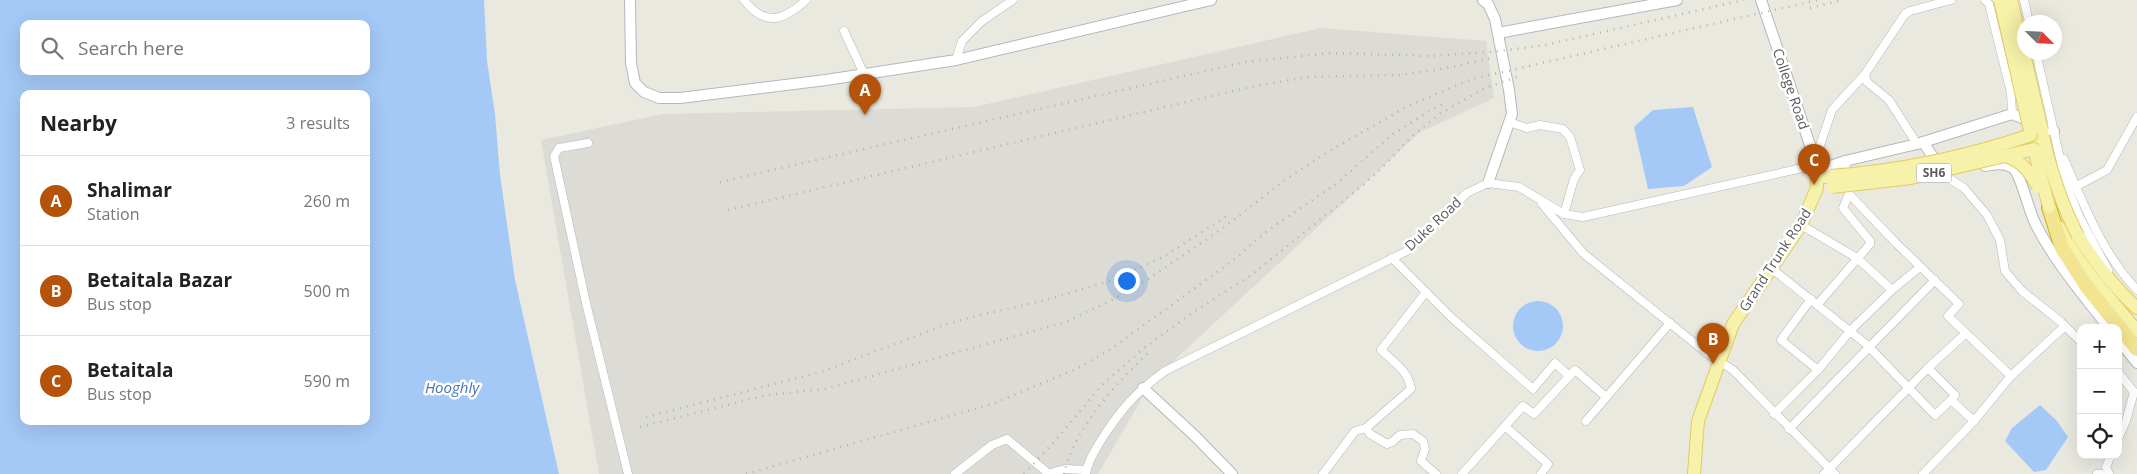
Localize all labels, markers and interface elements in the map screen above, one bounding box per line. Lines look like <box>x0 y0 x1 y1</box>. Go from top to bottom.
north arrow <box>2017 15 2062 60</box>
search box <box>20 20 370 75</box>
icon: search <box>38 34 66 62</box>
text: Search here <box>78 35 184 61</box>
street label: College Road <box>1769 46 1814 132</box>
pin: A <box>849 74 881 115</box>
text: Nearby <box>40 109 117 137</box>
text: 3 results <box>286 112 350 134</box>
pin: C <box>1798 144 1830 185</box>
road number: SH6 <box>1916 164 1952 182</box>
text: Shalimar <box>87 177 172 203</box>
text: A <box>50 190 62 212</box>
text: 260 m <box>304 190 350 212</box>
street label: Duke Road <box>1400 192 1465 255</box>
text: Station <box>87 203 140 225</box>
street label: Grand Trunk Road <box>1734 204 1815 315</box>
text: Betaitala Bazar <box>87 267 232 293</box>
your location <box>1114 268 1140 294</box>
text: B <box>51 280 61 302</box>
text: 500 m <box>304 280 350 302</box>
text: Bus stop <box>87 293 152 315</box>
pin: B <box>1697 323 1729 364</box>
map controls <box>2077 324 2122 459</box>
button: + <box>2077 324 2122 369</box>
text: Betaitala <box>87 357 174 383</box>
button: − <box>2077 369 2122 414</box>
text: C <box>51 370 61 392</box>
text: 590 m <box>304 370 350 392</box>
water label: Hooghly <box>425 377 480 397</box>
text: Bus stop <box>87 383 152 405</box>
button: locate <box>2077 414 2122 459</box>

